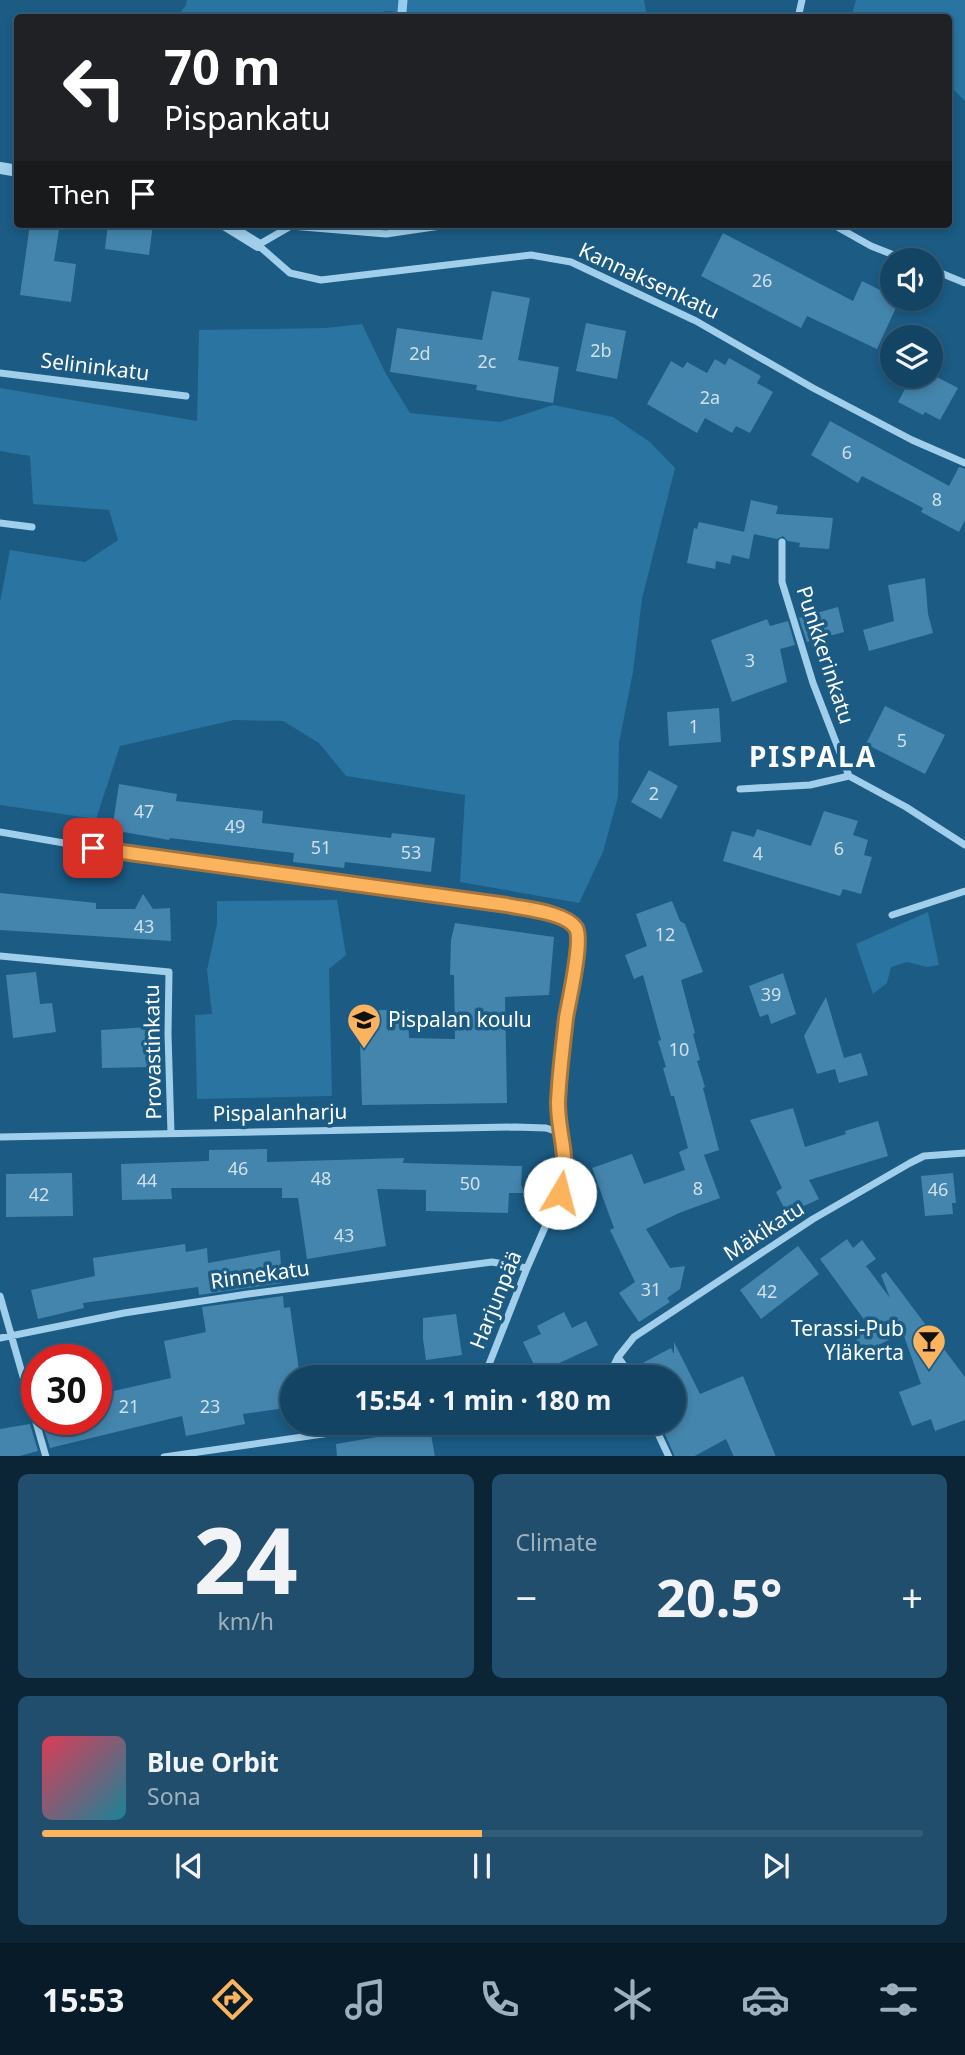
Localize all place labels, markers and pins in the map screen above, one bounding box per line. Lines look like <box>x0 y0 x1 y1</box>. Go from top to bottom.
pin <box>63 818 123 878</box>
school or university icon: Pispalan koulu <box>345 1001 383 1050</box>
place label: Pispalan koulu <box>388 1005 532 1033</box>
place label: Terassi-Pub Yläkerta <box>791 1314 904 1366</box>
bar icon: Terassi-Pub Yläkerta <box>910 1322 948 1371</box>

